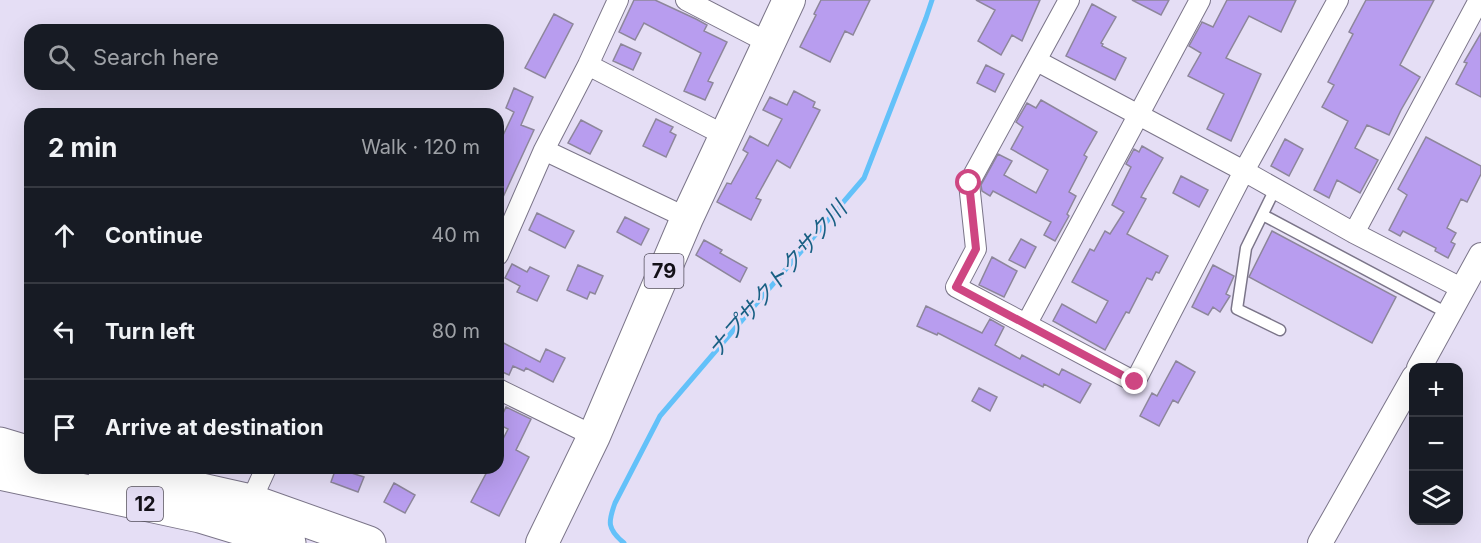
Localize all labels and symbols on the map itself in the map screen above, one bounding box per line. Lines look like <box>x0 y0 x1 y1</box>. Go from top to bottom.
route start <box>955 169 981 195</box>
water label: ナプサクトクサク川 <box>702 194 853 362</box>
road number: 79 <box>644 254 684 288</box>
route end <box>1121 368 1147 394</box>
road number: 12 <box>127 487 163 521</box>

